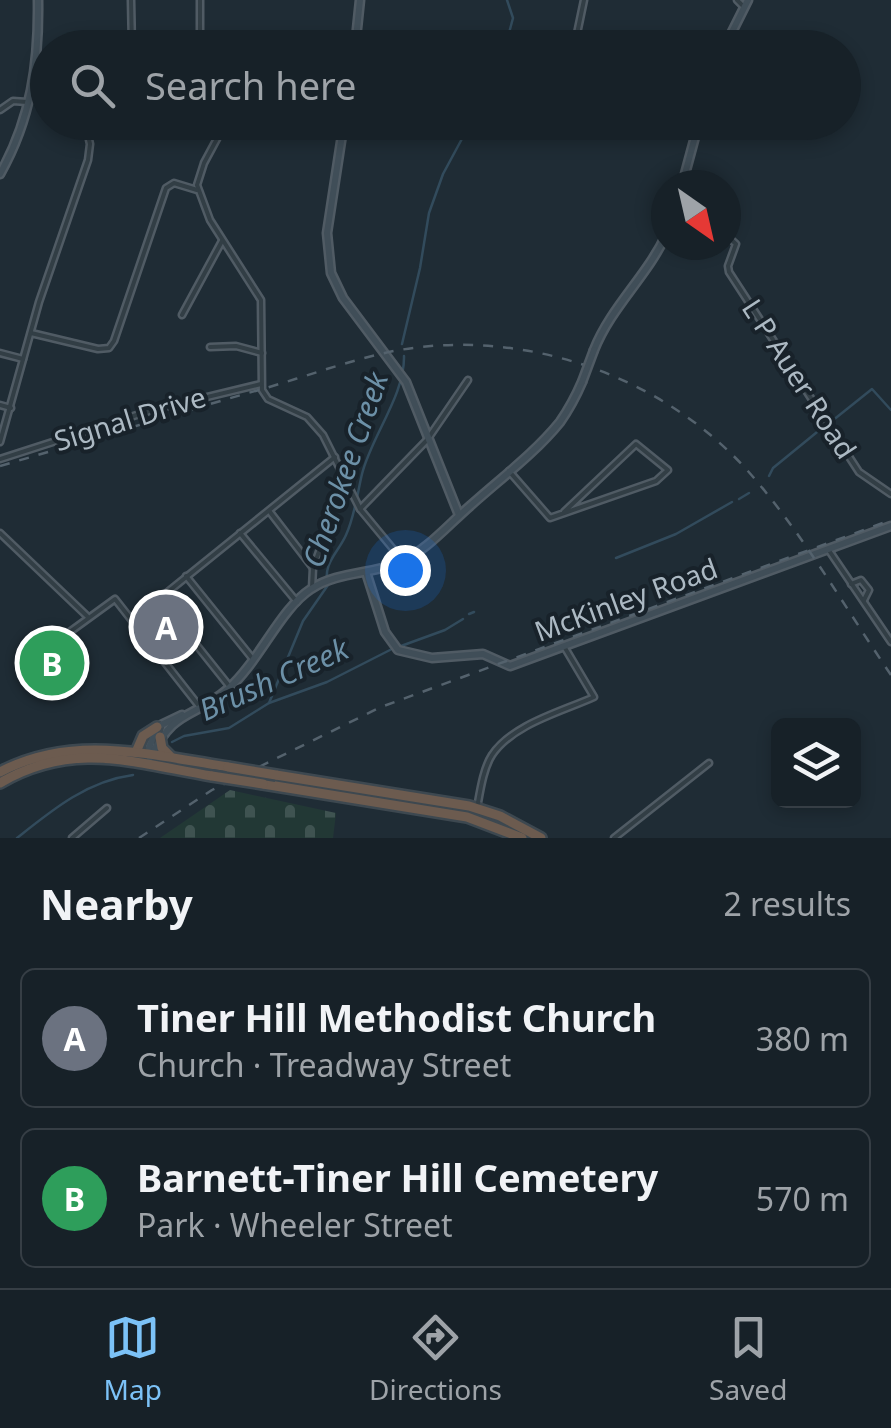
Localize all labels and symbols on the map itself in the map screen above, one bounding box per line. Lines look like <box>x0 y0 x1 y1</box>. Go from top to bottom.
north arrow <box>651 170 741 260</box>
street label: L P Auer Road <box>734 291 866 466</box>
water label: Cherokee Creek <box>292 365 398 573</box>
street label: Signal Drive <box>49 377 210 459</box>
your location <box>380 545 431 596</box>
street label: McKinley Road <box>529 548 722 650</box>
pin: A <box>134 590 198 664</box>
pin: B <box>20 626 84 700</box>
water label: Brush Creek <box>192 627 355 730</box>

